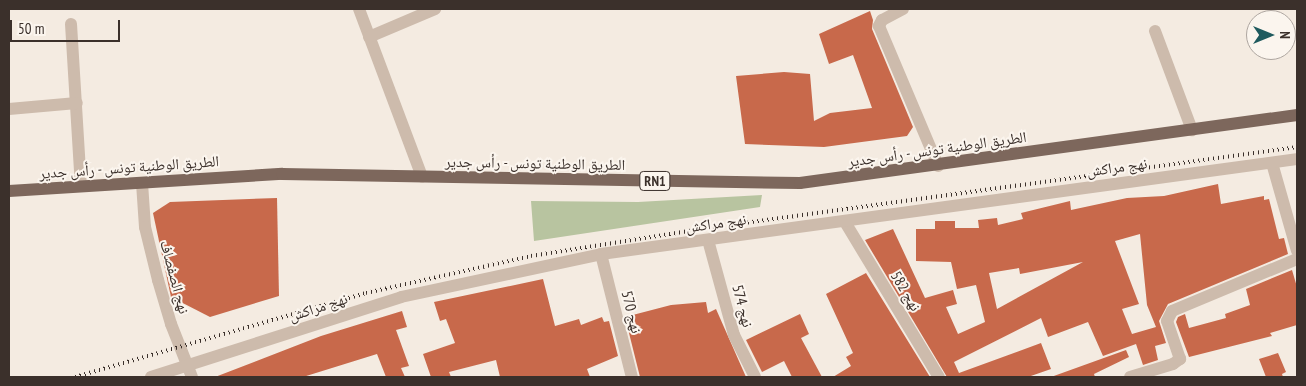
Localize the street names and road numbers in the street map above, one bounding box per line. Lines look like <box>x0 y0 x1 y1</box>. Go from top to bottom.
street label: الطريق الوطنية تونس - رأس جدير <box>846 127 1028 171</box>
street label: الطريق الوطنية تونس - رأس جدير <box>38 152 220 182</box>
street label: الطريق الوطنية تونس - رأس جدير <box>444 152 626 174</box>
street label: نهج مراكش <box>1086 154 1148 180</box>
road number: RN1 <box>639 170 671 192</box>
street label: نهج مراكش <box>685 210 747 236</box>
street label: نهج الصفصاف <box>157 238 193 316</box>
street label: نهج 582 <box>887 268 925 314</box>
street label: نهج 574 <box>729 283 757 329</box>
street label: نهج مراكش <box>286 289 350 325</box>
street label: نهج 570 <box>618 289 646 335</box>

